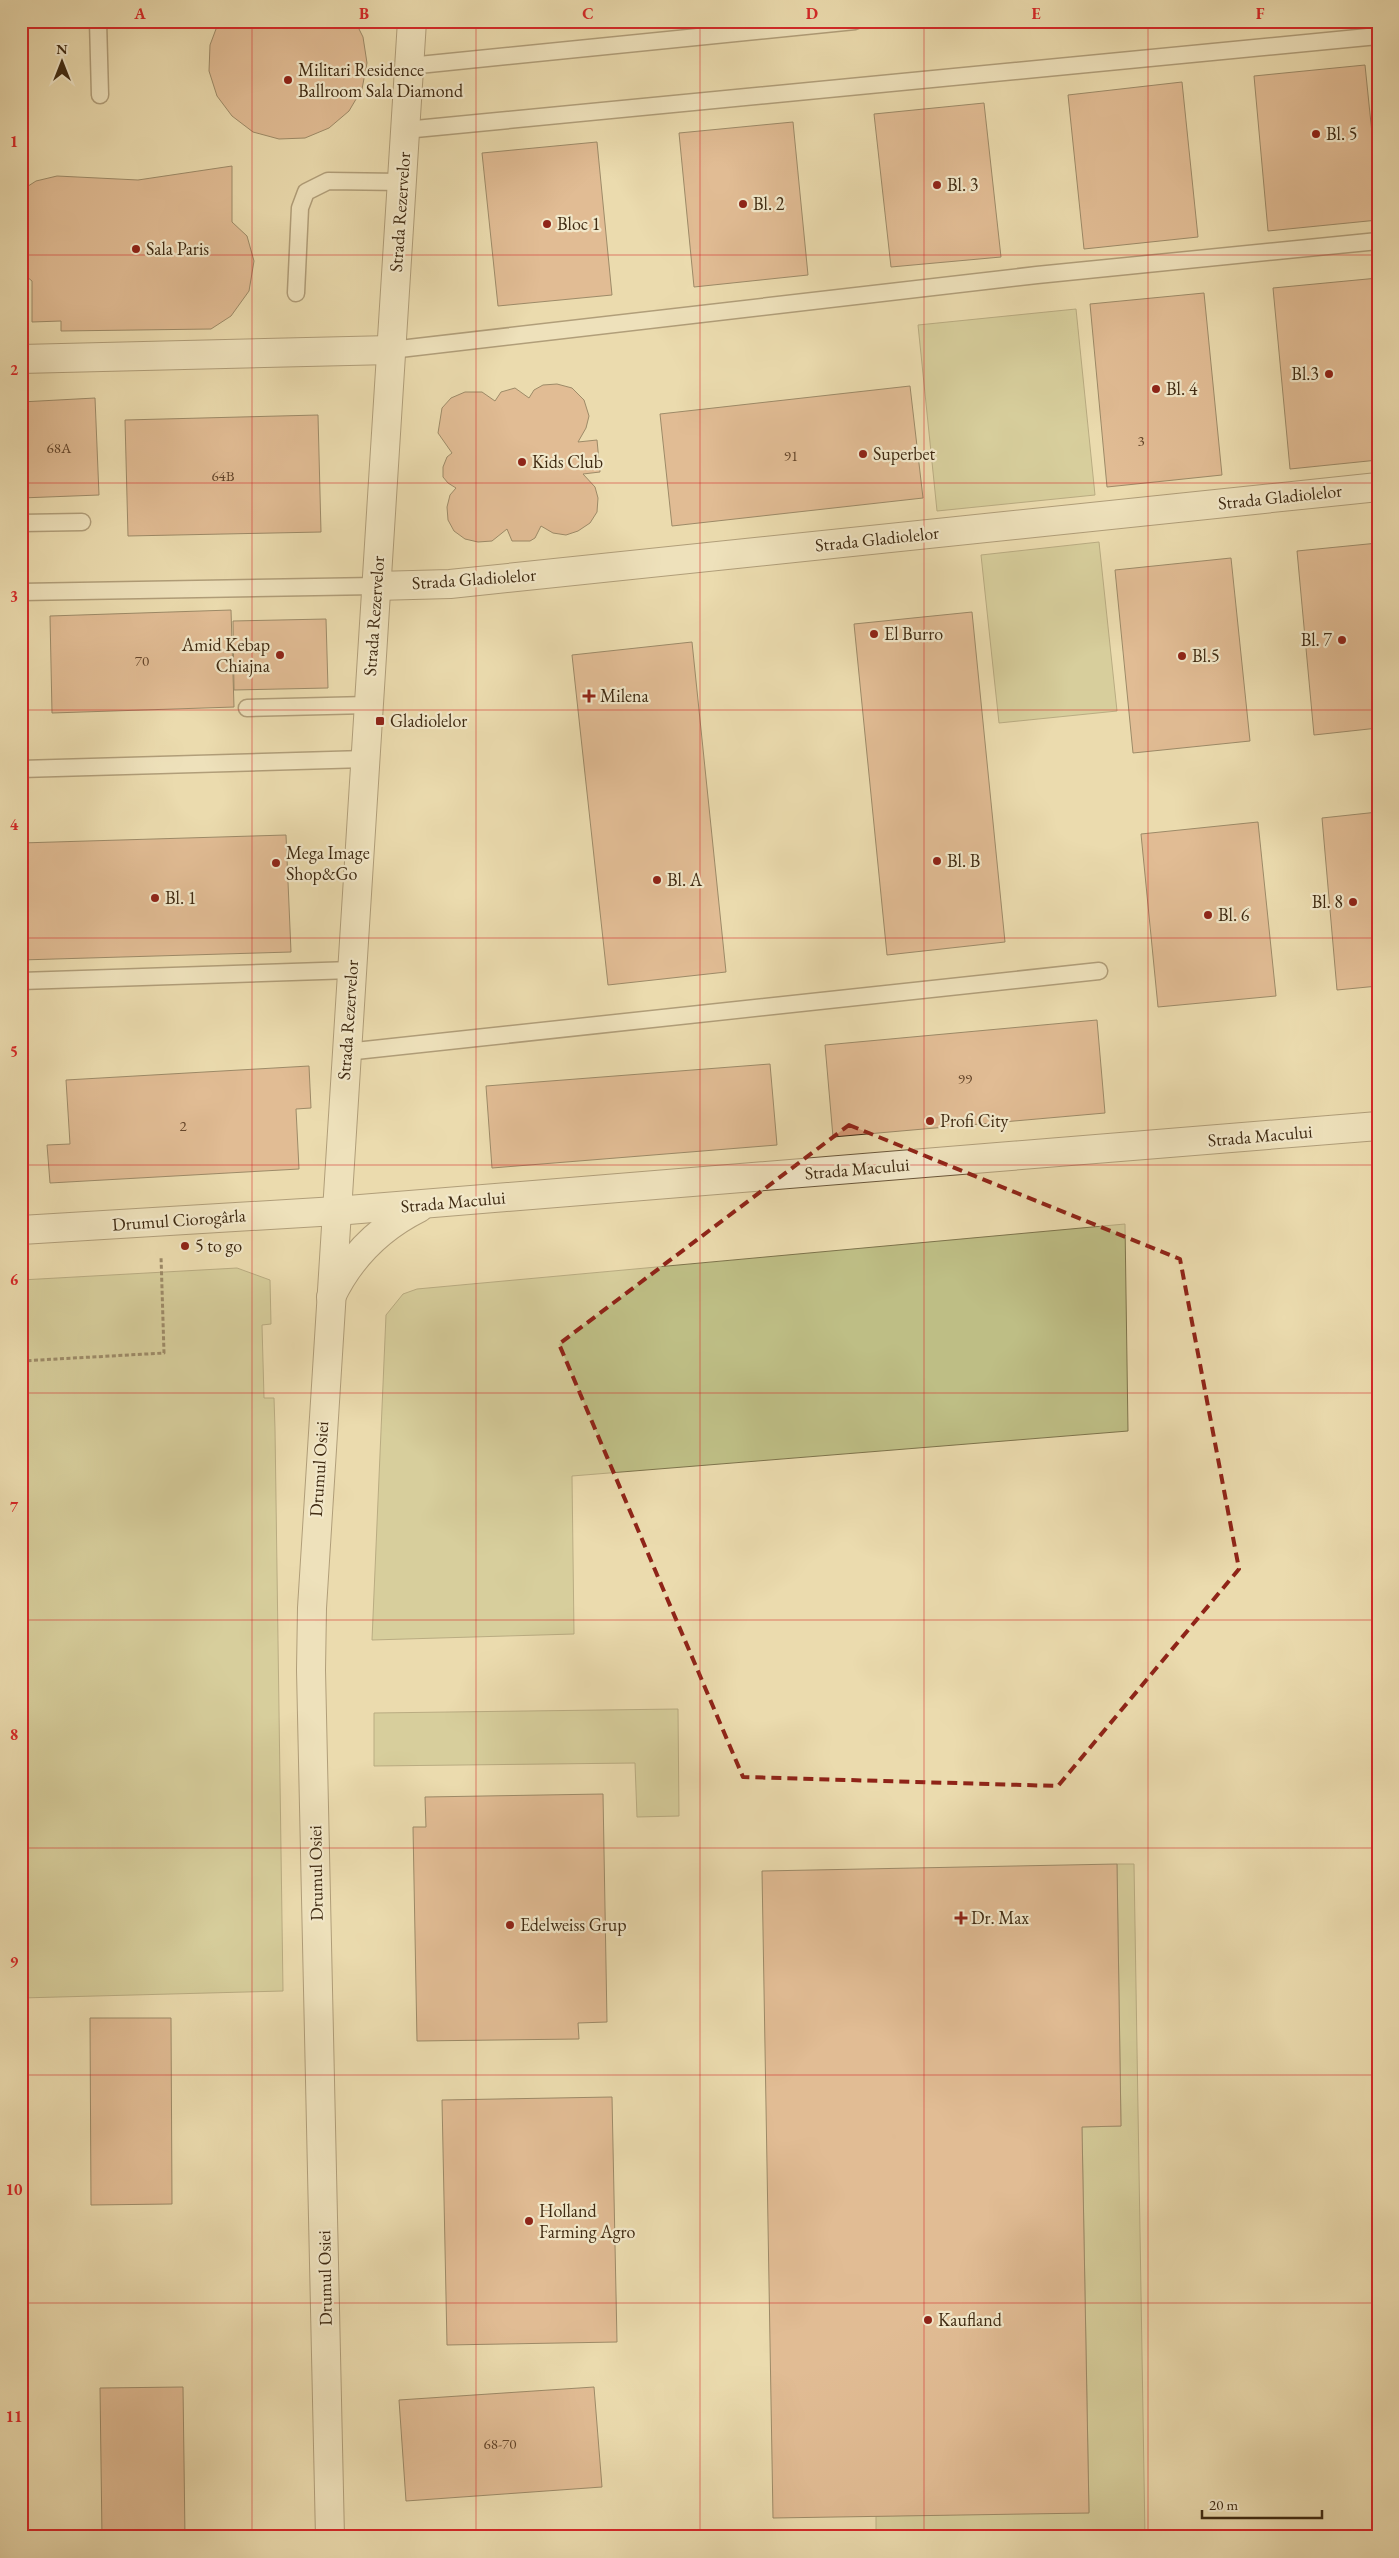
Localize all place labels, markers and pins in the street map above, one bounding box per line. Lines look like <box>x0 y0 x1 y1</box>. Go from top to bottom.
place label: Militari Residence Ballroom Sala Diamond <box>298 58 464 102</box>
marker: Militari Residence Ballroom Sala Diamond <box>282 74 294 86</box>
place label: Bl. 5 <box>1326 122 1357 145</box>
marker: Bl. 5 <box>1310 128 1322 140</box>
place label: Bl. 3 <box>947 173 978 196</box>
marker: Bl. 3 <box>931 179 943 191</box>
place label: Bl. 2 <box>753 192 785 215</box>
marker: Bl. 2 <box>737 198 749 210</box>
place label: Bloc 1 <box>557 212 600 235</box>
marker: Bloc 1 <box>541 218 553 230</box>
place label: Sala Paris <box>146 237 209 260</box>
marker: Sala Paris <box>130 243 142 255</box>
place label: Bl.3 <box>1291 362 1319 385</box>
marker: Bl.3 <box>1323 368 1335 380</box>
place label: Bl. 4 <box>1166 377 1198 400</box>
marker: Bl. 4 <box>1150 383 1162 395</box>
place label: Superbet <box>873 442 936 465</box>
marker: Superbet <box>857 448 869 460</box>
place label: Kids Club <box>532 450 603 473</box>
marker: Kids Club <box>516 456 528 468</box>
place label: El Burro <box>884 622 943 645</box>
marker: El Burro <box>868 628 880 640</box>
place label: Bl. 7 <box>1301 628 1332 651</box>
place label: Amid Kebap Chiajna <box>181 633 271 677</box>
marker: Bl. 7 <box>1336 634 1348 646</box>
place label: Bl.5 <box>1192 644 1220 667</box>
marker: Amid Kebap Chiajna <box>274 649 286 661</box>
marker: Bl.5 <box>1176 650 1188 662</box>
place label: Milena <box>600 684 649 707</box>
marker: Milena <box>582 689 596 703</box>
place label: Gladiolelor <box>390 709 467 732</box>
marker: Gladiolelor <box>374 715 386 727</box>
place label: Mega Image Shop&Go <box>286 841 370 885</box>
place label: Bl. B <box>947 849 980 872</box>
marker: Bl. B <box>931 855 943 867</box>
marker: Mega Image Shop&Go <box>270 857 282 869</box>
place label: Bl. A <box>667 868 703 891</box>
marker: Bl. A <box>651 874 663 886</box>
place label: Bl. 1 <box>165 886 196 909</box>
place label: Bl. 8 <box>1312 890 1343 913</box>
marker: Bl. 1 <box>149 892 161 904</box>
marker: Bl. 8 <box>1347 896 1359 908</box>
place label: Bl. 6 <box>1218 903 1250 926</box>
marker: Bl. 6 <box>1202 909 1214 921</box>
place label: Profi City <box>940 1109 1009 1132</box>
marker: Profi City <box>924 1115 936 1127</box>
place label: 5 to go <box>195 1234 242 1257</box>
marker: 5 to go <box>179 1240 191 1252</box>
place label: Dr. Max <box>971 1906 1029 1929</box>
marker: Dr. Max <box>955 1912 967 1924</box>
place label: Edelweiss Grup <box>520 1913 627 1936</box>
marker: Edelweiss Grup <box>504 1919 516 1931</box>
place label: Holland Farming Agro <box>539 2199 636 2243</box>
marker: Holland Farming Agro <box>523 2215 535 2227</box>
place label: Kaufland <box>938 2308 1003 2331</box>
marker: Kaufland <box>922 2314 934 2326</box>

